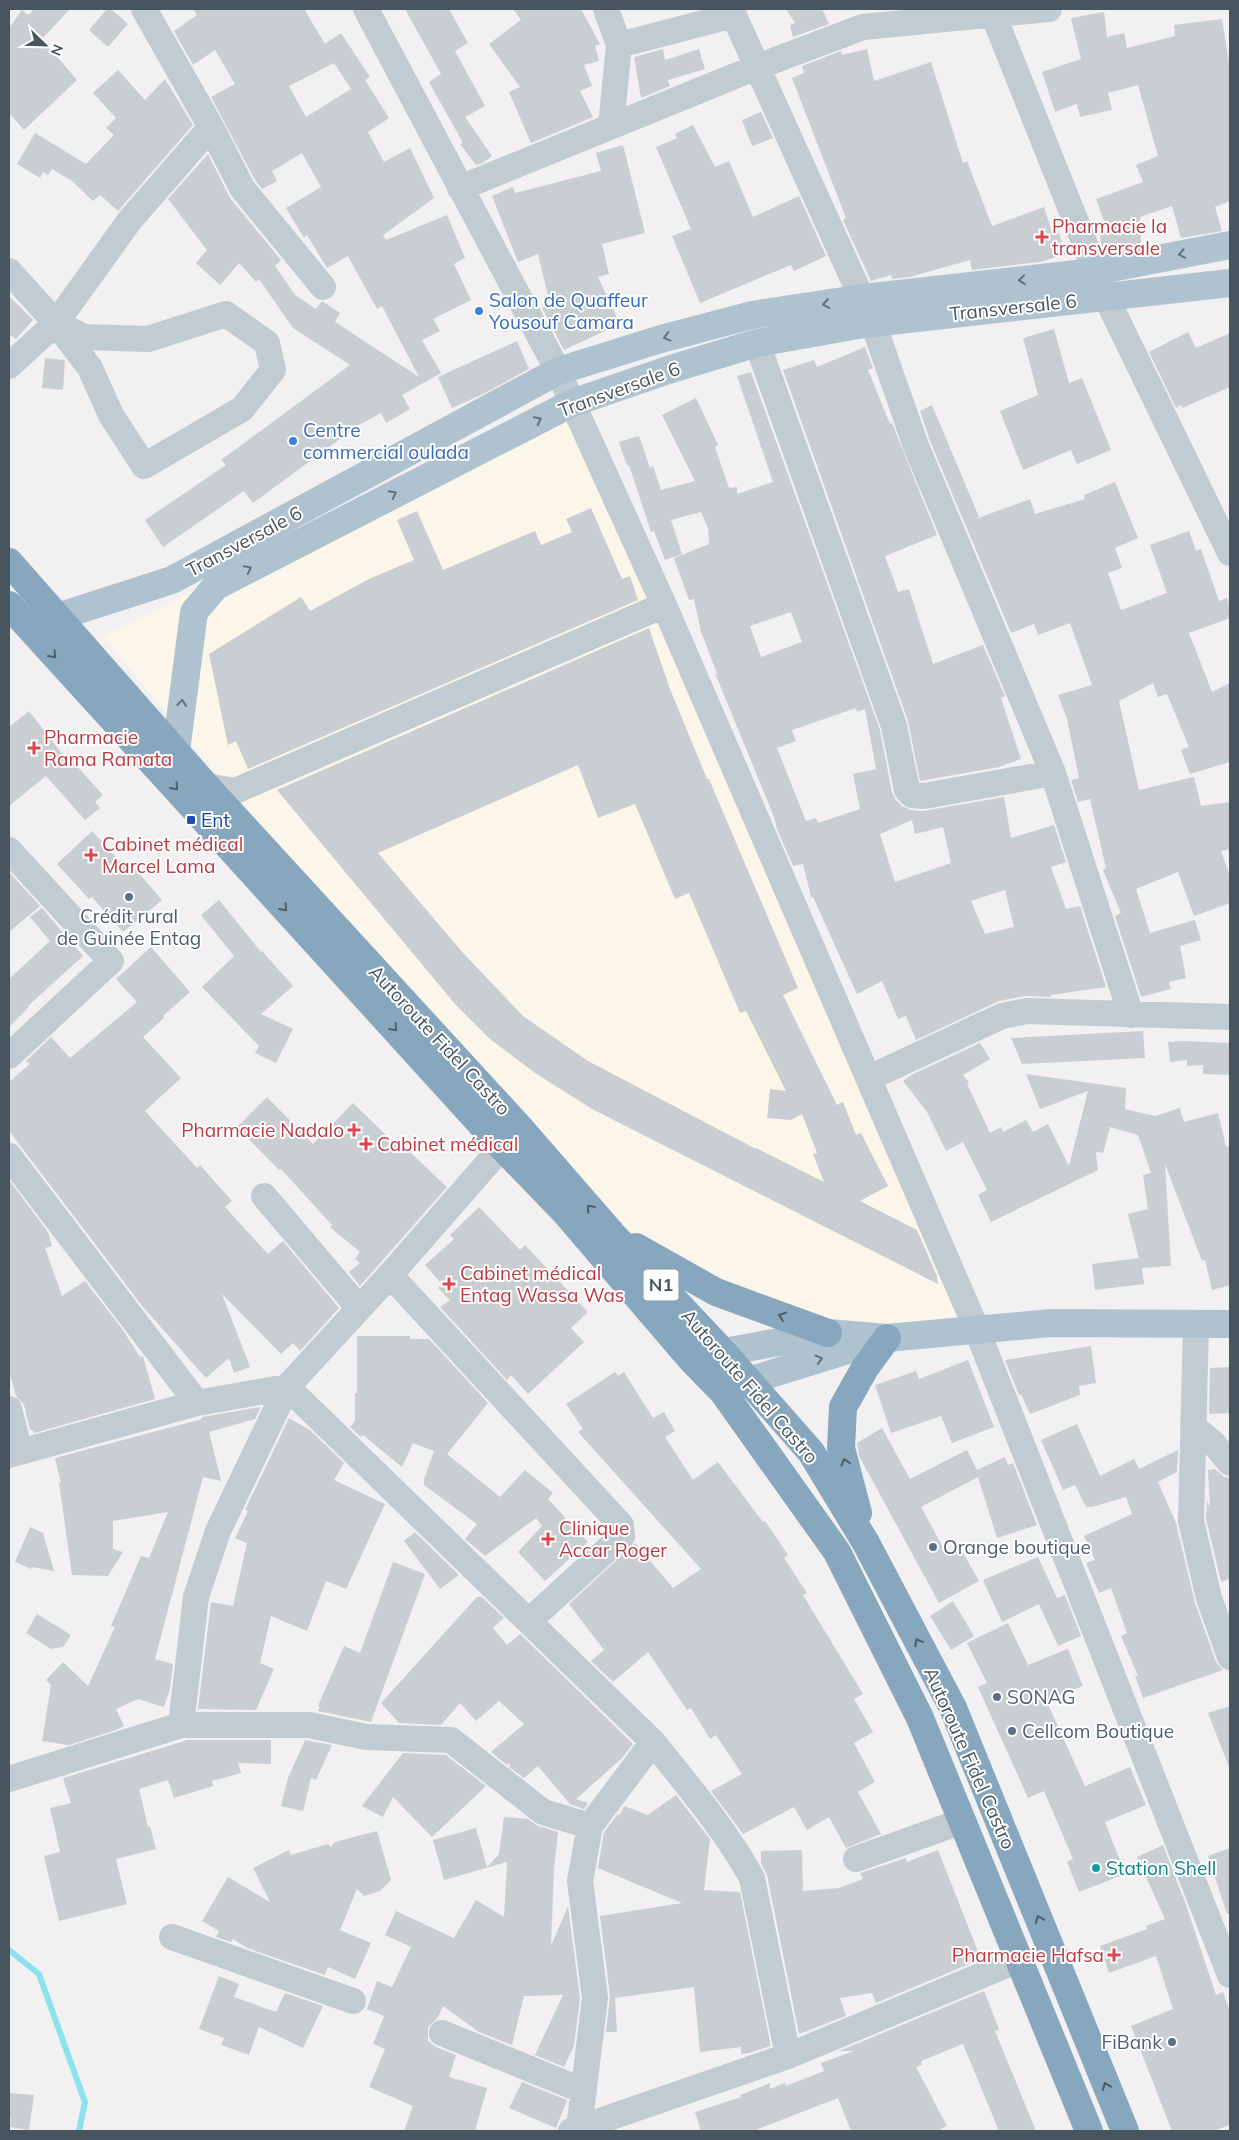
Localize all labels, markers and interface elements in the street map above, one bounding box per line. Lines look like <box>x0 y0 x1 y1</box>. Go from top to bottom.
north arrow <box>20 20 70 70</box>
text: N <box>47 42 67 58</box>
place label: Pharmacie la transversale <box>1052 214 1167 260</box>
marker: Pharmacie la transversale <box>1036 231 1048 243</box>
one-way arrow <box>1178 248 1187 259</box>
one-way arrow <box>1018 274 1026 285</box>
place label: Salon de Quaffeur Yousouf Camara <box>488 288 648 334</box>
street label: Transversale 6 <box>948 288 1078 326</box>
one-way arrow <box>822 298 830 308</box>
marker: Salon de Quaffeur Yousouf Camara <box>473 305 485 317</box>
one-way arrow <box>664 332 672 342</box>
street label: Transversale 6 <box>555 356 683 422</box>
one-way arrow <box>532 416 541 426</box>
place label: Centre commercial oulada <box>303 418 469 464</box>
marker: Centre commercial oulada <box>287 435 299 447</box>
one-way arrow <box>388 490 397 500</box>
street label: Transversale 6 <box>182 500 306 582</box>
one-way arrow <box>243 565 252 575</box>
one-way arrow <box>47 649 56 658</box>
one-way arrow <box>176 698 187 706</box>
place label: Pharmacie Rama Ramata <box>44 725 172 771</box>
marker: Pharmacie Rama Ramata <box>28 742 40 754</box>
one-way arrow <box>169 782 178 791</box>
place label: Ent <box>201 808 230 832</box>
marker: Ent <box>185 814 197 826</box>
place label: Cabinet médical Marcel Lama <box>102 832 243 878</box>
marker: Cabinet médical Marcel Lama <box>84 848 98 862</box>
marker: Crédit rural de Guinée Entag <box>123 891 135 903</box>
one-way arrow <box>278 902 287 911</box>
place label: Crédit rural de Guinée Entag <box>57 904 201 950</box>
street label: Autoroute Fidel Castro <box>364 960 516 1120</box>
one-way arrow <box>388 1022 397 1031</box>
place label: Pharmacie Nadalo <box>181 1118 344 1142</box>
marker: Pharmacie Nadalo <box>348 1124 360 1136</box>
place label: Cabinet médical <box>377 1132 518 1156</box>
marker: Cabinet médical <box>359 1137 373 1151</box>
one-way arrow <box>586 1205 595 1214</box>
place label: Cabinet médical Entag Wassa Was <box>460 1261 624 1307</box>
road number: N1 <box>644 1270 678 1300</box>
marker: Cabinet médical Entag Wassa Was <box>442 1277 456 1291</box>
street label: Autoroute Fidel Castro <box>676 1304 824 1468</box>
one-way arrow <box>778 1312 787 1322</box>
one-way arrow <box>814 1355 822 1365</box>
one-way arrow <box>840 1458 851 1467</box>
place label: Clinique Accar Roger <box>559 1516 667 1562</box>
marker: Clinique Accar Roger <box>541 1532 555 1546</box>
place label: Orange boutique <box>943 1535 1091 1559</box>
marker: Orange boutique <box>927 1541 939 1553</box>
one-way arrow <box>914 1638 924 1647</box>
street label: Autoroute Fidel Castro <box>919 1663 1021 1853</box>
place label: SONAG <box>1007 1685 1075 1709</box>
marker: SONAG <box>991 1691 1003 1703</box>
place label: Cellcom Boutique <box>1022 1719 1174 1743</box>
marker: Cellcom Boutique <box>1006 1725 1018 1737</box>
place label: Station Shell <box>1106 1856 1216 1880</box>
marker: Station Shell <box>1090 1862 1102 1874</box>
one-way arrow <box>1034 1915 1045 1924</box>
place label: Pharmacie Hafsa <box>952 1943 1104 1967</box>
marker: Pharmacie Hafsa <box>1108 1949 1120 1961</box>
place label: FiBank <box>1102 2030 1162 2054</box>
marker: FiBank <box>1166 2036 1178 2048</box>
one-way arrow <box>1102 2082 1113 2091</box>

